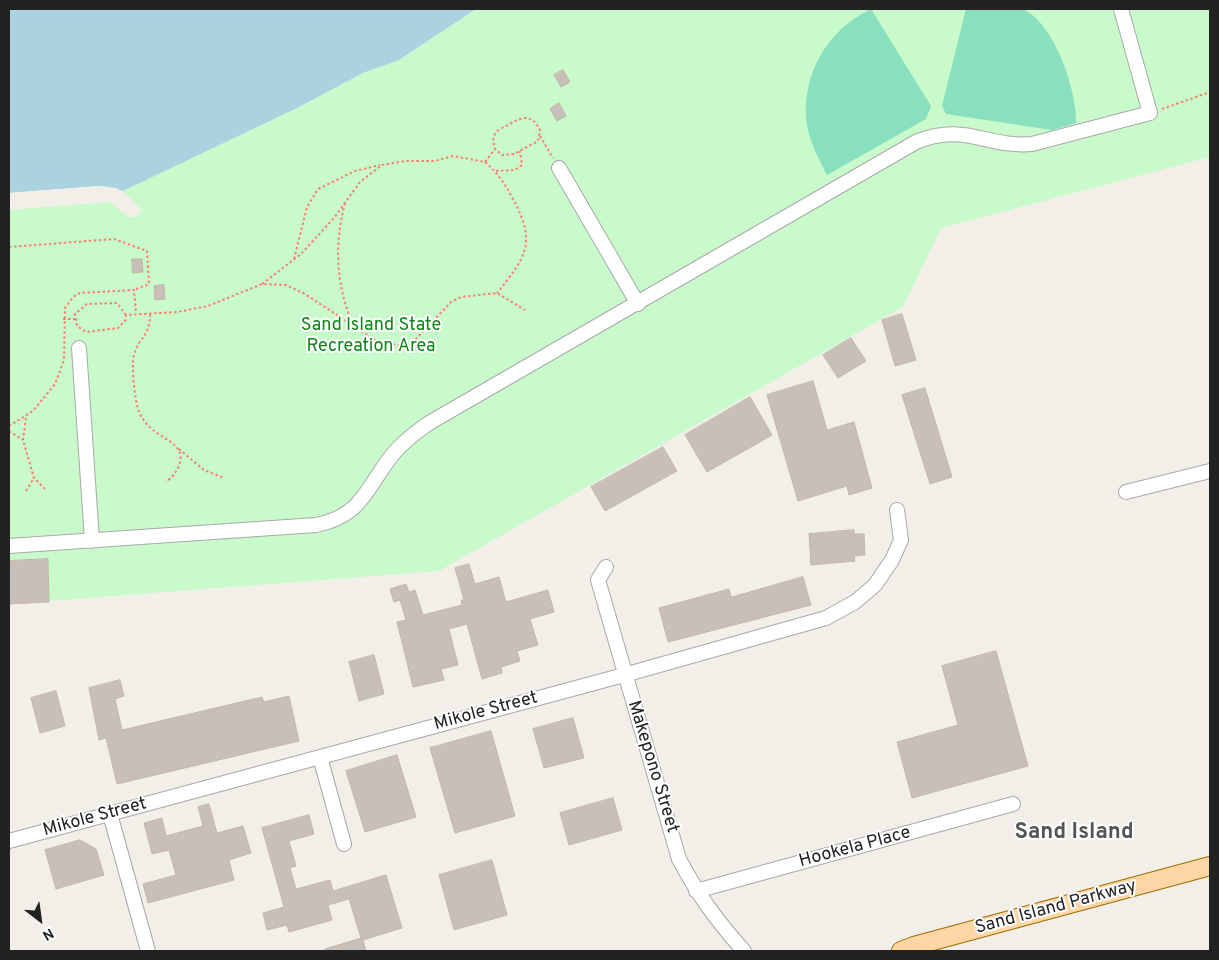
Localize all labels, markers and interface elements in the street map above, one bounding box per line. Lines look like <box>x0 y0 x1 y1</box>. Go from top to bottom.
park label: Sand Island State Recreation Area <box>301 315 441 358</box>
street label: Mikole Street <box>432 688 540 736</box>
street label: Makepono Street <box>622 698 682 836</box>
street label: Mikole Street <box>41 794 149 842</box>
district label: Sand Island <box>1014 821 1134 847</box>
street label: Hookela Place <box>797 823 913 873</box>
street label: Sand Island Parkway <box>973 876 1139 940</box>
north arrow <box>15 895 65 945</box>
text: N <box>39 924 56 943</box>

